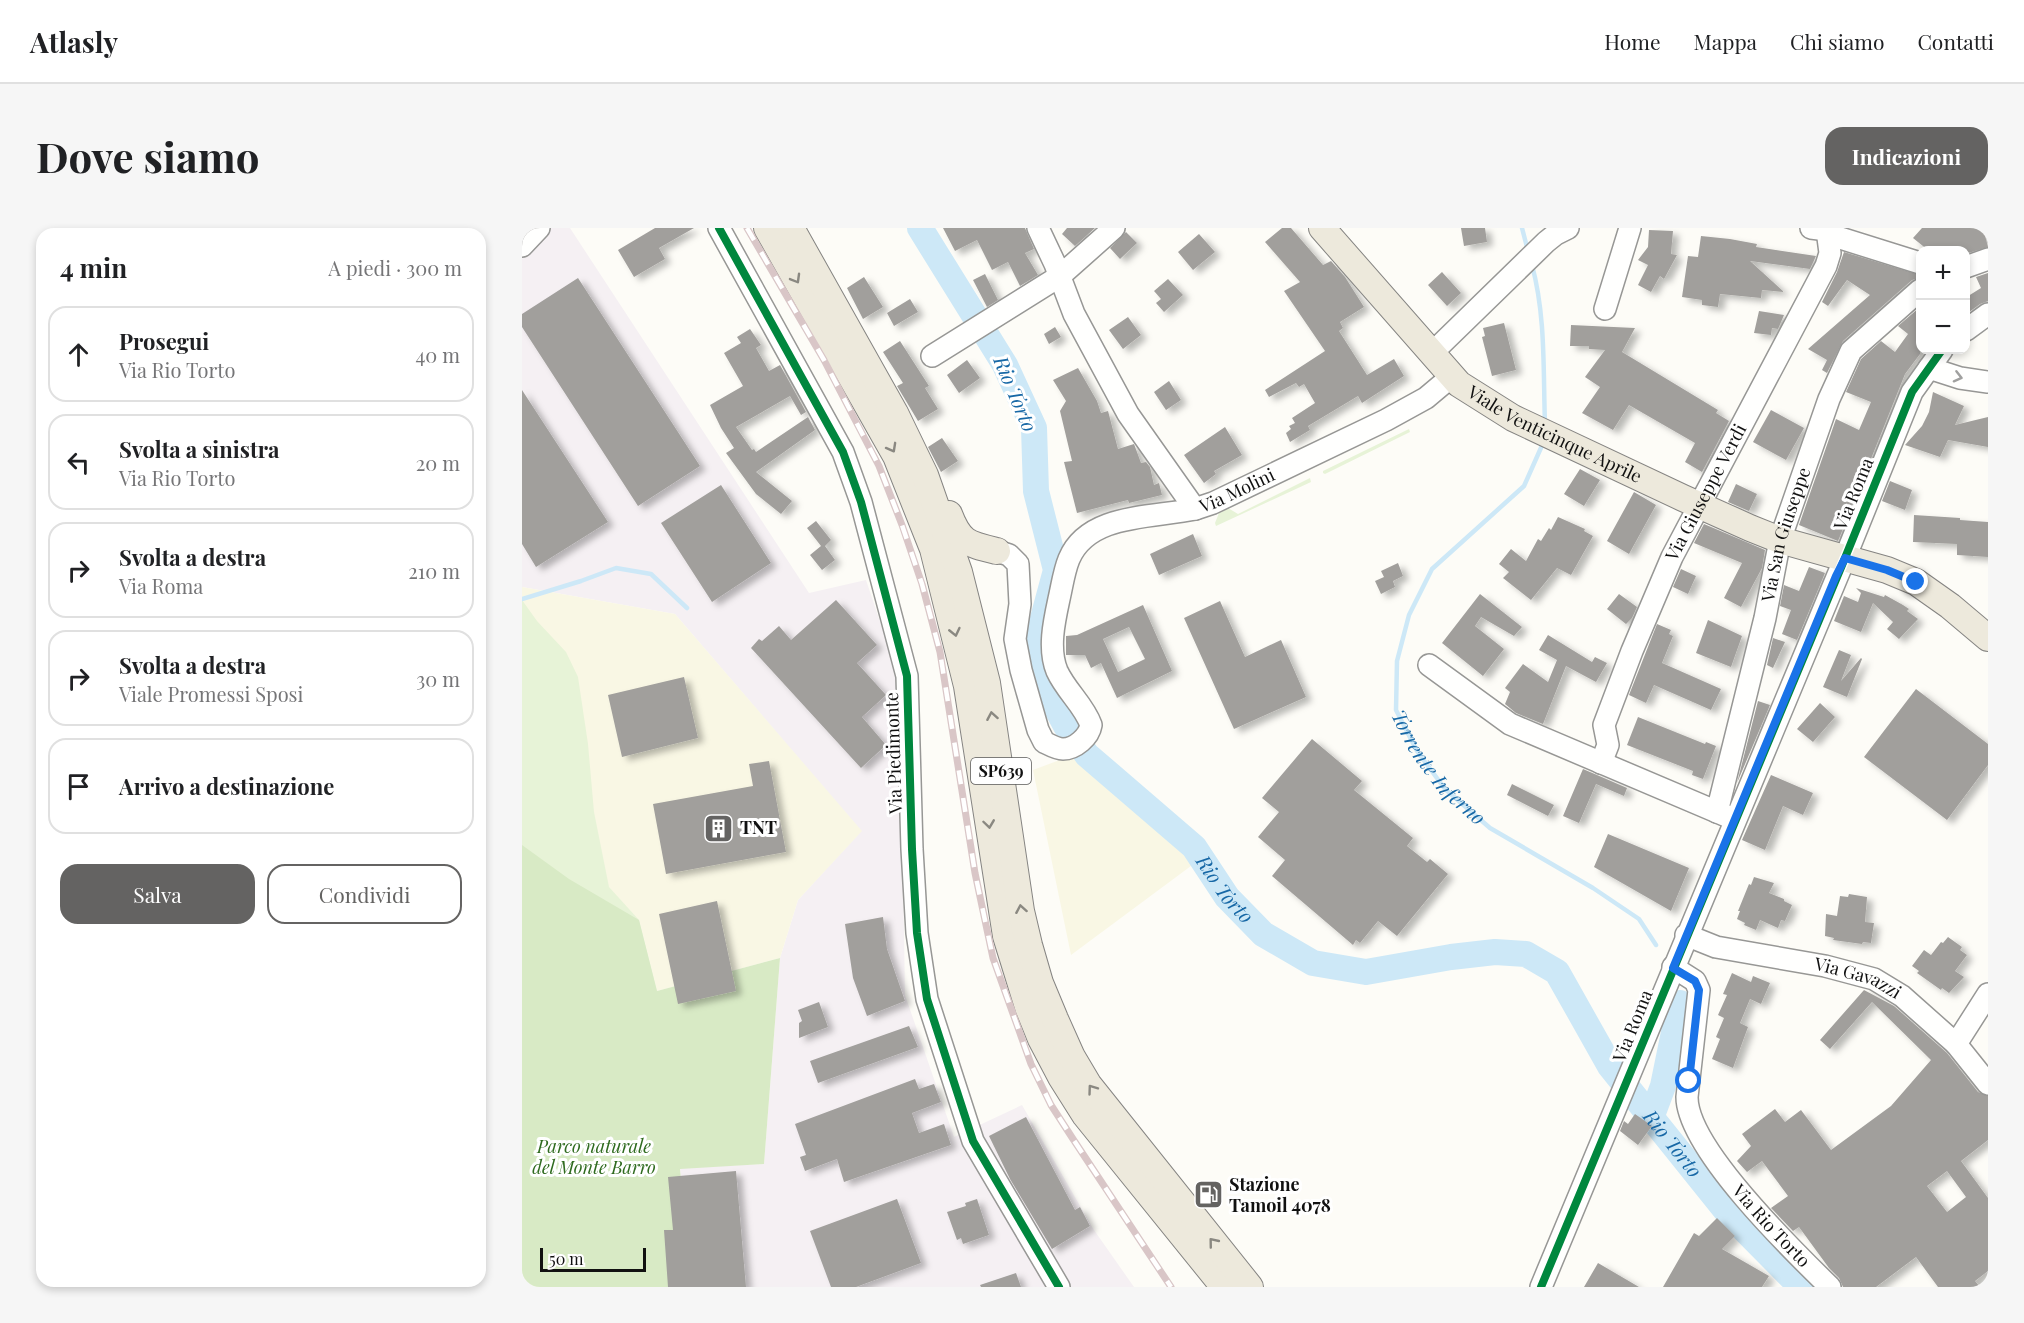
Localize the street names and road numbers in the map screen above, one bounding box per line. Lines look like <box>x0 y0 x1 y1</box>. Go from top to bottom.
street label: Viale Venticinque Aprile <box>1463 379 1646 488</box>
street label: Via Giuseppe Verdi <box>1659 419 1751 566</box>
street label: Via Roma <box>1827 454 1878 534</box>
street label: Via Molini <box>1195 462 1278 518</box>
street label: Via San Giuseppe <box>1755 464 1815 605</box>
street label: Via Piedimonte <box>879 692 907 815</box>
road number: SP639 <box>971 758 1031 784</box>
street label: Via Gavazzi <box>1812 951 1906 1004</box>
street label: Via Roma <box>1606 986 1657 1066</box>
street label: Via Rio Torto <box>1727 1178 1816 1272</box>

